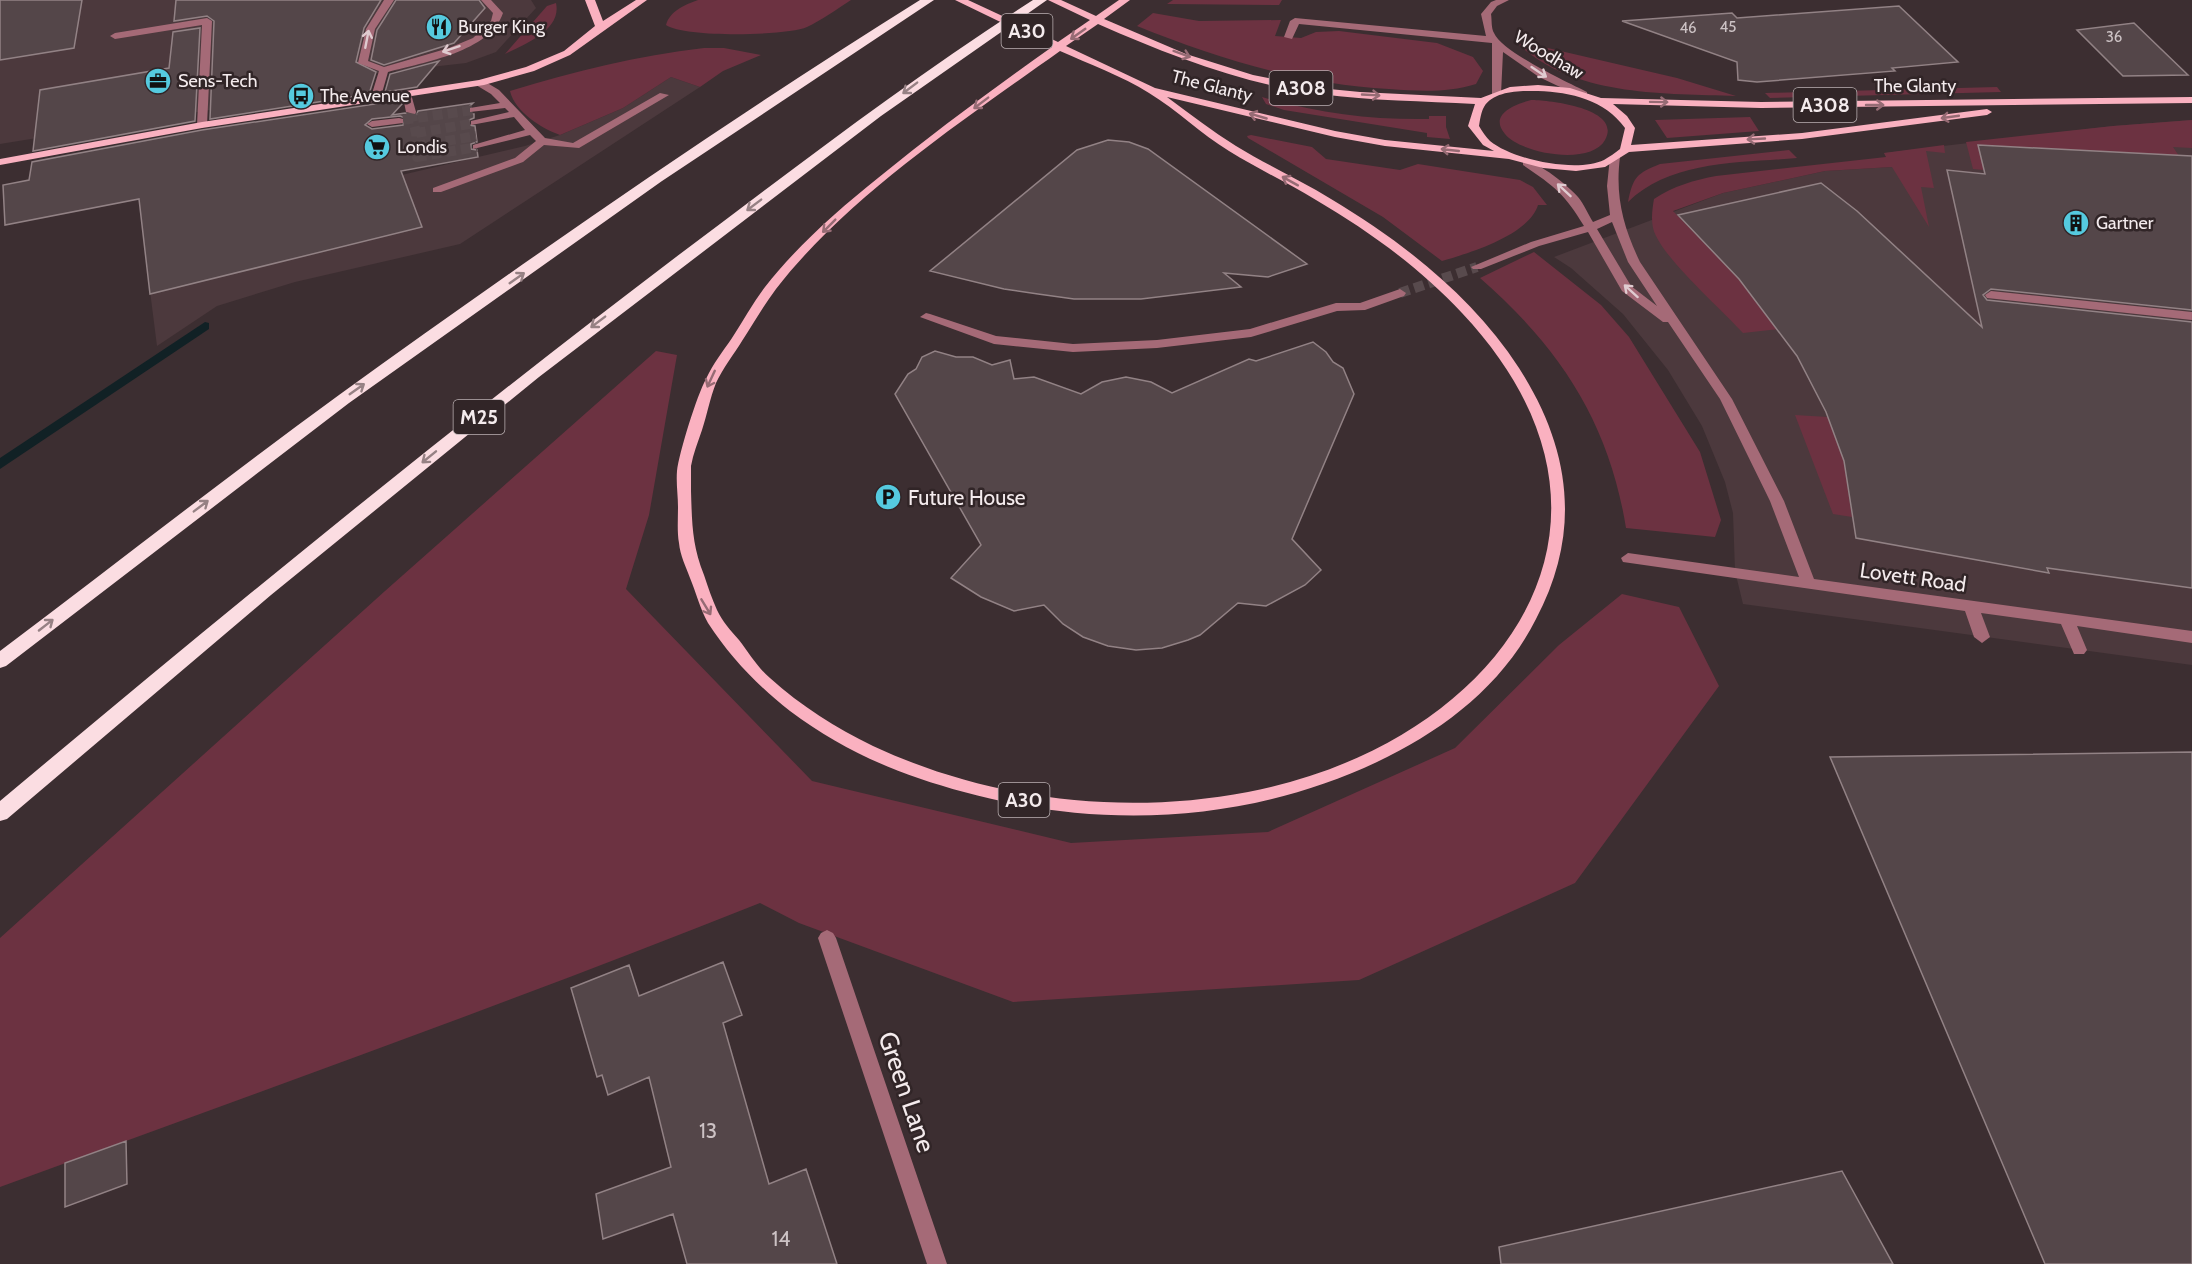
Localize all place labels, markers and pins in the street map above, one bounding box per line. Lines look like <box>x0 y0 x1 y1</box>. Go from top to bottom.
restaurant icon: Burger King <box>424 12 454 42</box>
place label: Burger King <box>458 16 546 38</box>
office icon: Sens-Tech <box>143 66 173 96</box>
place label: Sens-Tech <box>178 70 257 92</box>
bus stop icon: The Avenue <box>286 81 316 111</box>
place label: The Avenue <box>320 85 410 107</box>
supermarket icon: Londis <box>362 132 392 162</box>
place label: Londis <box>397 136 447 158</box>
building icon: Gartner <box>2061 208 2091 238</box>
place label: Gartner <box>2096 212 2154 234</box>
parking icon: Future House <box>873 482 903 512</box>
place label: Future House <box>908 485 1026 510</box>

